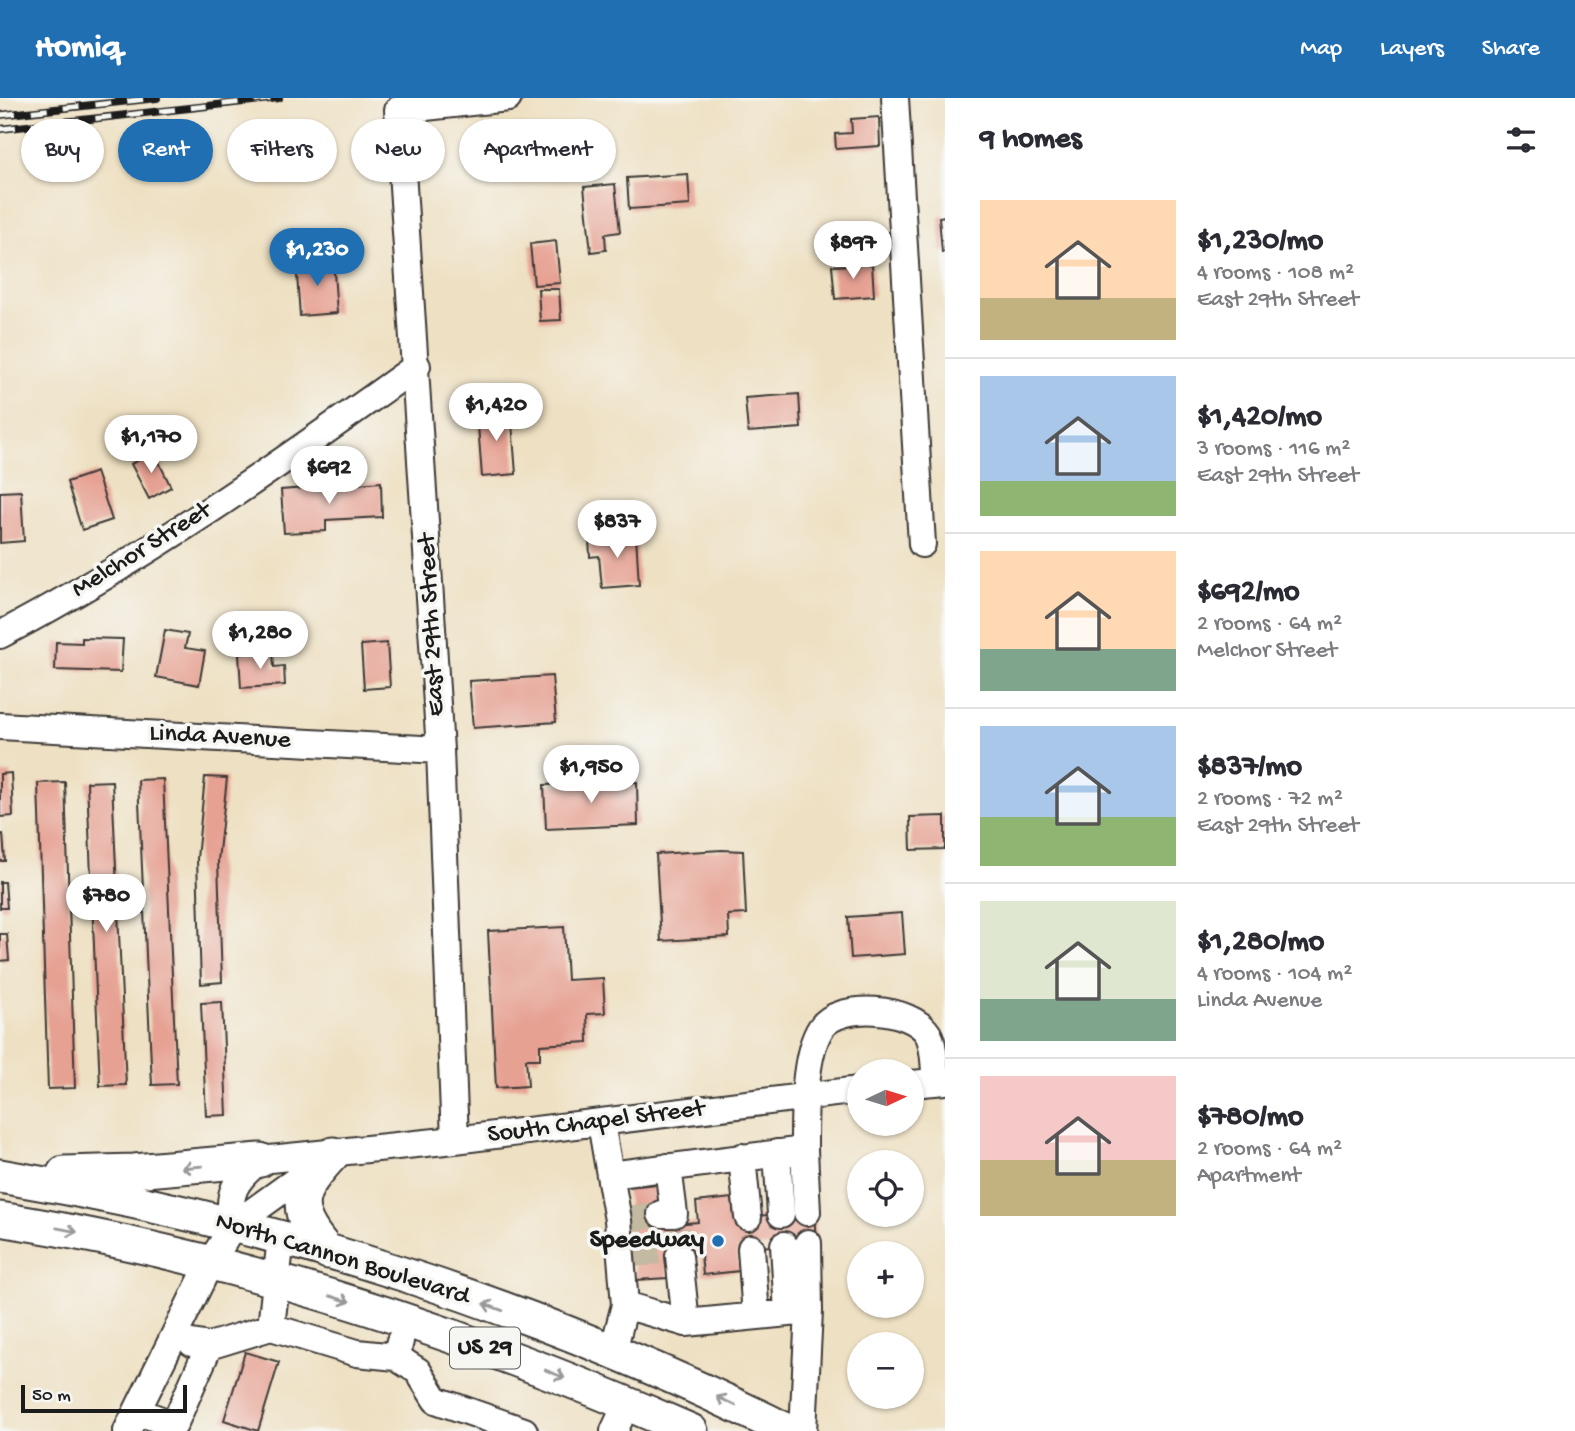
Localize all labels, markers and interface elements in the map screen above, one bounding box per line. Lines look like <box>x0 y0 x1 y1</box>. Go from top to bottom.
text: Homiq <box>35 30 121 68</box>
text: Map <box>1300 35 1342 64</box>
text: Layers <box>1380 35 1444 64</box>
text: Share <box>1482 35 1540 64</box>
chip: Buy <box>21 119 104 182</box>
chip: Rent <box>118 119 213 182</box>
chip: Filters <box>227 119 337 182</box>
chip: New <box>351 119 445 182</box>
chip: Apartment <box>459 119 616 182</box>
icon: filters <box>1502 121 1540 159</box>
text: 9 homes <box>980 123 1082 158</box>
pin: $897 <box>812 222 894 281</box>
text: $1,230/mo <box>1197 225 1323 260</box>
pin: $1,230 <box>260 228 374 288</box>
icon: home <box>1036 228 1120 312</box>
text: $897 <box>830 230 876 257</box>
text: $1,230 <box>285 237 349 264</box>
text: 4 rooms · 108 m² <box>1197 260 1354 287</box>
text: East 29th Street <box>1197 287 1359 314</box>
pin: $1,420 <box>439 384 553 443</box>
text: $1,420 <box>465 392 527 419</box>
text: $1,420/mo <box>1197 401 1322 436</box>
icon: home <box>1036 404 1120 488</box>
pin: $1,170 <box>94 416 208 475</box>
text: $1,170 <box>120 424 182 451</box>
text: 3 rooms · 116 m² <box>1197 436 1350 463</box>
pin: $692 <box>288 446 370 506</box>
text: $692 <box>307 455 351 482</box>
text: East 29th Street <box>1197 463 1359 490</box>
street label: Melchor Street <box>67 495 219 606</box>
pin: $837 <box>576 500 658 560</box>
text: $837 <box>594 509 640 536</box>
street label: East 29th Street <box>413 531 453 717</box>
text: $692/mo <box>1197 576 1300 611</box>
icon: home <box>1036 579 1120 663</box>
text: 2 rooms · 64 m² <box>1197 611 1342 638</box>
pin: $1,280 <box>203 612 317 671</box>
text: $1,280 <box>228 620 292 647</box>
text: Melchor Street <box>1197 638 1337 665</box>
street label: Linda Avenue <box>149 719 292 757</box>
pin: $1,950 <box>534 746 648 805</box>
text: $837/mo <box>1197 751 1302 786</box>
text: $1,950 <box>559 754 623 781</box>
icon: home <box>1036 754 1120 838</box>
text: 2 rooms · 72 m² <box>1197 786 1343 813</box>
text: East 29th Street <box>1197 813 1359 840</box>
pin: $780 <box>65 874 147 934</box>
text: $780 <box>82 883 130 910</box>
text: $1,280/mo <box>1197 926 1324 961</box>
icon: home <box>1036 929 1120 1013</box>
text: 4 rooms · 104 m² <box>1197 961 1352 988</box>
text: Linda Avenue <box>1197 988 1322 1015</box>
north arrow <box>847 1059 924 1136</box>
map controls <box>847 1059 924 1409</box>
street label: South Chapel Street <box>486 1094 709 1152</box>
text: $780/mo <box>1197 1101 1304 1136</box>
icon: home <box>1036 1104 1120 1188</box>
text: 2 rooms · 64 m² <box>1197 1136 1342 1163</box>
button: locate <box>847 1150 924 1227</box>
one-way arrow <box>182 1161 204 1174</box>
text: Apartment <box>1197 1163 1301 1190</box>
street label: North Cannon Boulevard <box>211 1207 475 1314</box>
one-way arrow <box>55 1224 78 1238</box>
place label: Speedway <box>590 1226 704 1257</box>
marker: Speedway <box>710 1233 726 1249</box>
button: + <box>847 1241 924 1318</box>
one-way arrow <box>329 1293 351 1306</box>
one-way arrow <box>482 1300 504 1312</box>
road number: US 29 <box>450 1328 520 1368</box>
button: − <box>847 1332 924 1409</box>
one-way arrow <box>543 1368 565 1381</box>
scale bar <box>21 1382 187 1414</box>
text: 50 m <box>32 1385 71 1408</box>
one-way arrow <box>716 1394 737 1408</box>

